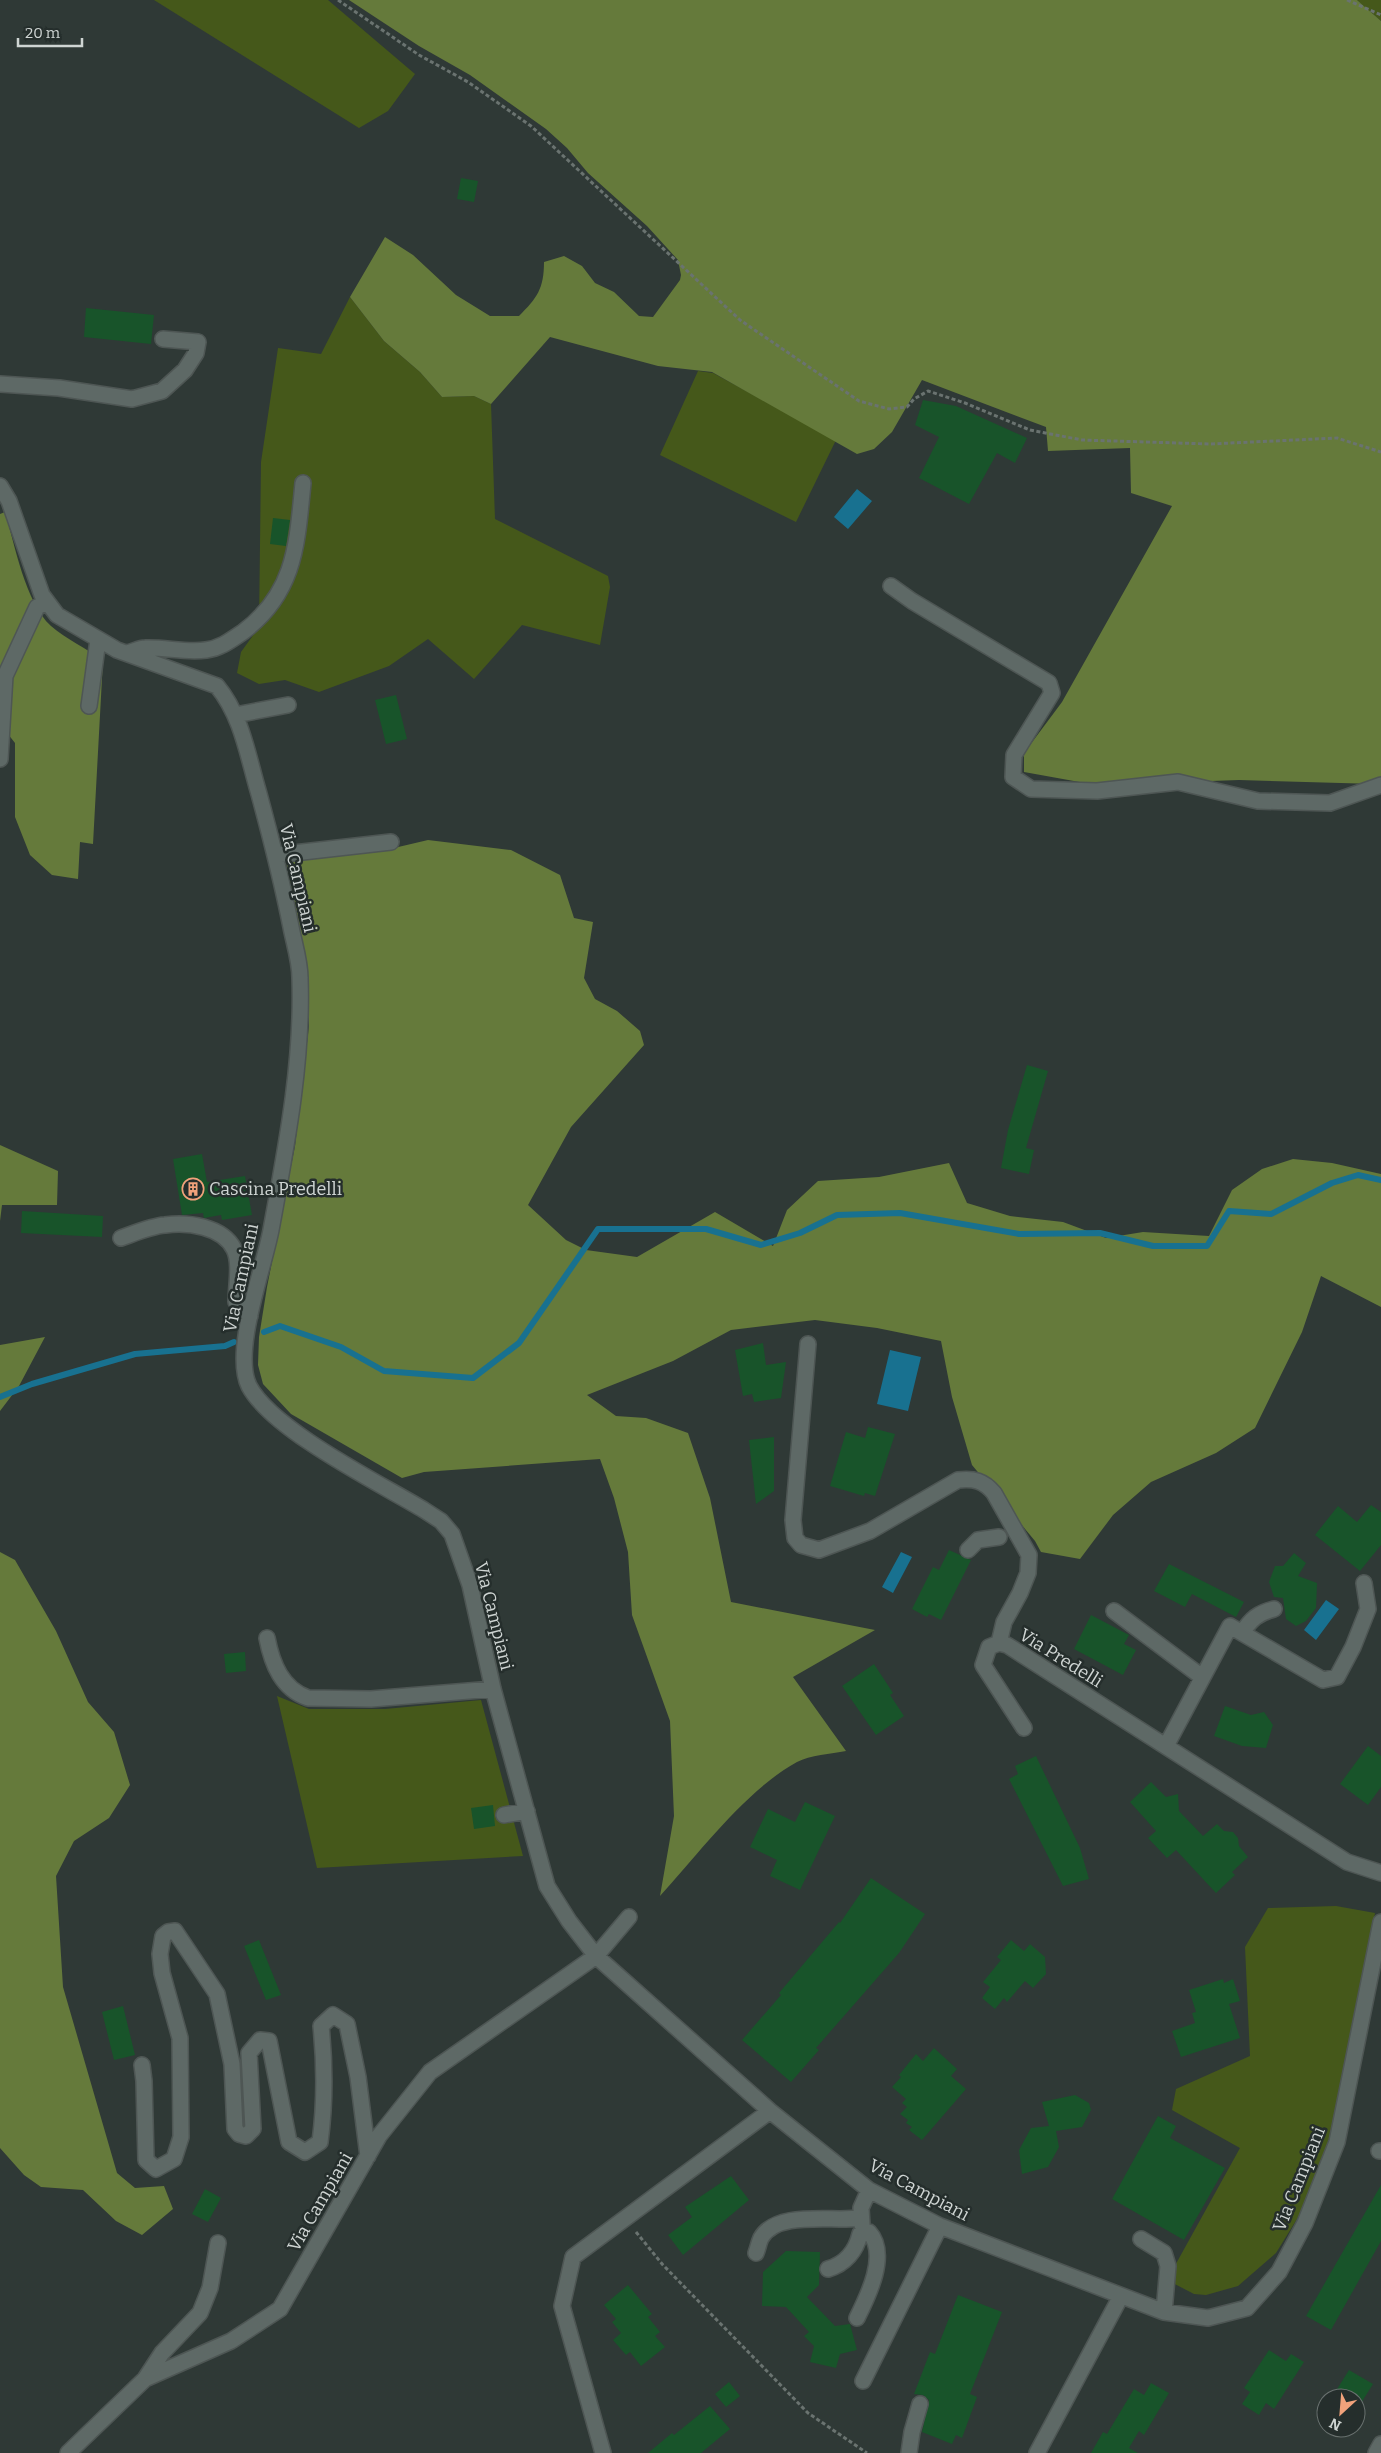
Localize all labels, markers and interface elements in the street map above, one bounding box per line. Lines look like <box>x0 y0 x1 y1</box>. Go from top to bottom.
scale bar <box>18 15 81 47</box>
text: 20 m <box>25 24 61 42</box>
street label: Via Campiani <box>275 821 321 935</box>
building icon: Cascina Predelli <box>181 1177 205 1201</box>
place label: Cascina Predelli <box>209 1178 342 1200</box>
street label: Via Campiani <box>219 1221 263 1335</box>
street label: Via Campiani <box>470 1560 518 1672</box>
street label: Via Predelli <box>1015 1624 1107 1692</box>
street label: Via Campiani <box>1268 2123 1330 2235</box>
street label: Via Campiani <box>283 2148 357 2256</box>
street label: Via Campiani <box>865 2154 973 2226</box>
north arrow <box>1316 2388 1366 2438</box>
text: N <box>1327 2414 1344 2434</box>

